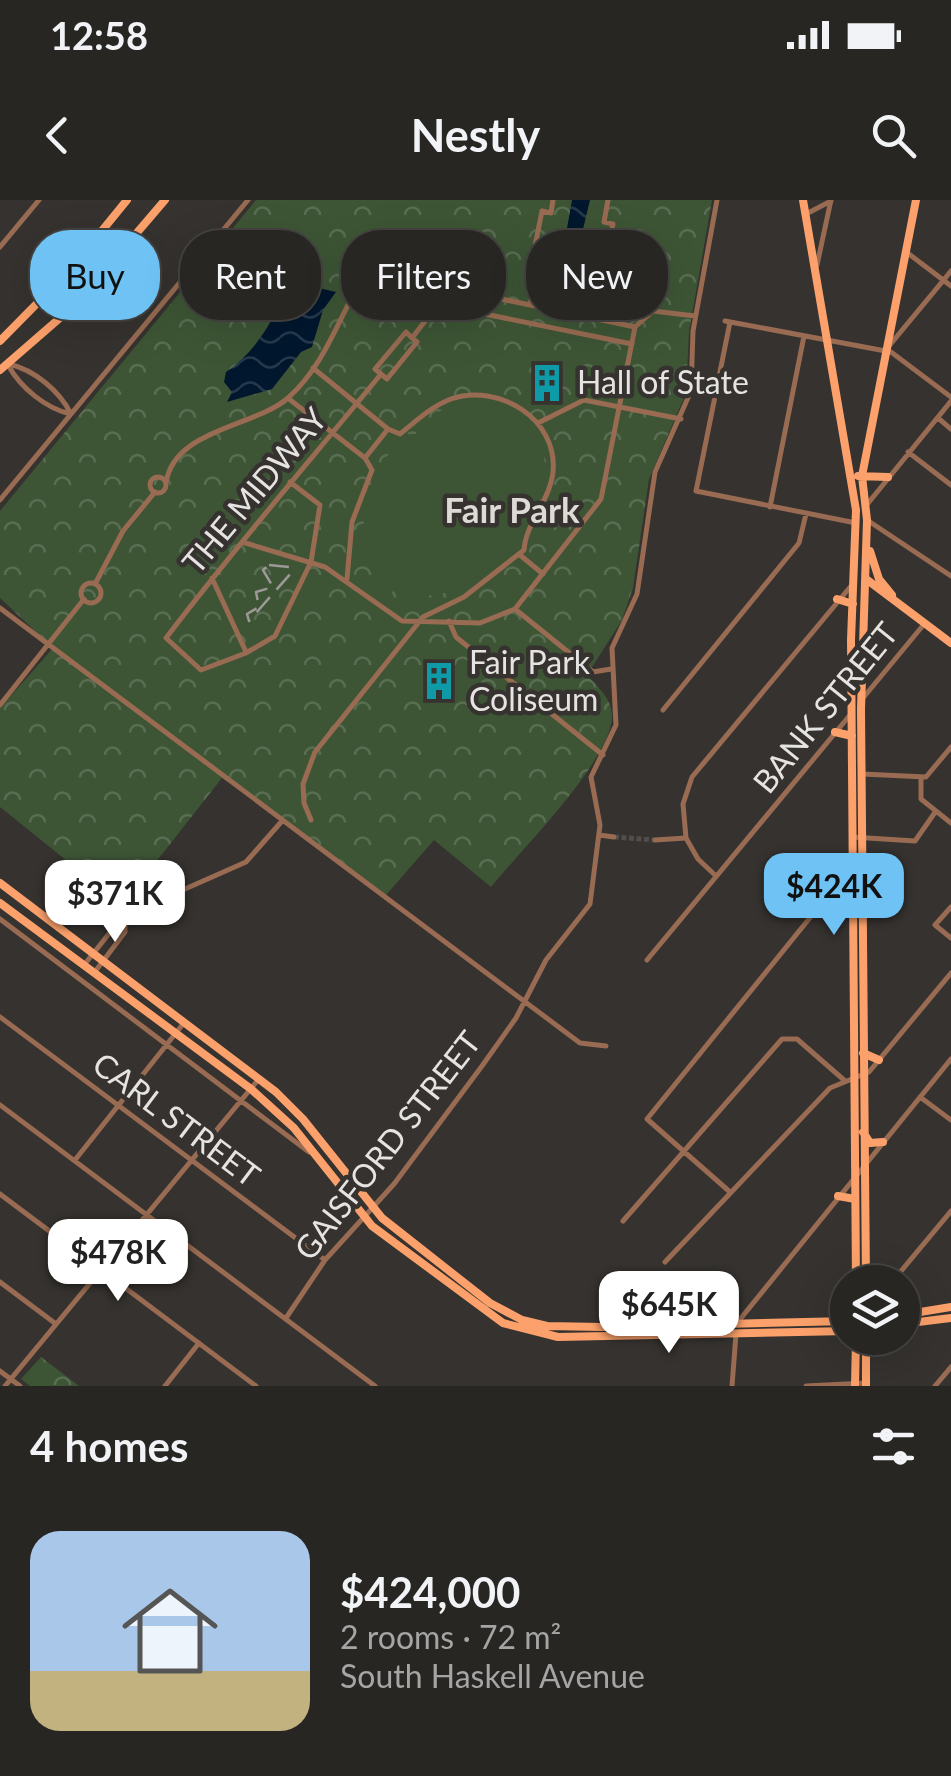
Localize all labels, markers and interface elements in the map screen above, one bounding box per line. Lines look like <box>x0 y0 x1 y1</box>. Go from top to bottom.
text: 12:58 <box>50 12 148 58</box>
icon: back <box>30 108 85 163</box>
text: Nestly <box>411 108 540 162</box>
icon: search <box>866 108 921 163</box>
chip: Buy <box>30 230 160 320</box>
chip: Rent <box>180 230 321 320</box>
chip: Filters <box>341 230 506 320</box>
chip: New <box>526 230 668 320</box>
building icon: Hall of State <box>526 362 568 404</box>
place label: Hall of State <box>577 362 749 401</box>
street label: THE MIDWAY <box>173 399 334 581</box>
district label: Fair Park <box>444 488 580 530</box>
street label: BANK STREET <box>744 614 906 800</box>
place label: Fair Park Coliseum <box>469 642 598 718</box>
building icon: Fair Park Coliseum <box>418 660 460 702</box>
pin: $424K <box>764 853 904 938</box>
pin: $371K <box>45 860 185 945</box>
text: $424K <box>786 866 882 905</box>
text: $371K <box>67 873 163 912</box>
street label: GAISFORD STREET <box>285 1023 488 1267</box>
street label: CARL STREET <box>86 1043 268 1194</box>
pin: $478K <box>48 1219 188 1304</box>
text: $478K <box>70 1232 166 1271</box>
map controls <box>830 1265 920 1355</box>
button: layers <box>830 1265 920 1355</box>
pin: $645K <box>599 1271 739 1356</box>
text: $645K <box>621 1284 717 1323</box>
icon: filters <box>866 1419 921 1474</box>
text: 4 homes <box>30 1421 188 1471</box>
text: $424,000 <box>340 1567 520 1617</box>
icon: home <box>110 1571 230 1691</box>
text: 2 rooms · 72 m² <box>340 1617 561 1656</box>
text: South Haskell Avenue <box>340 1656 645 1695</box>

